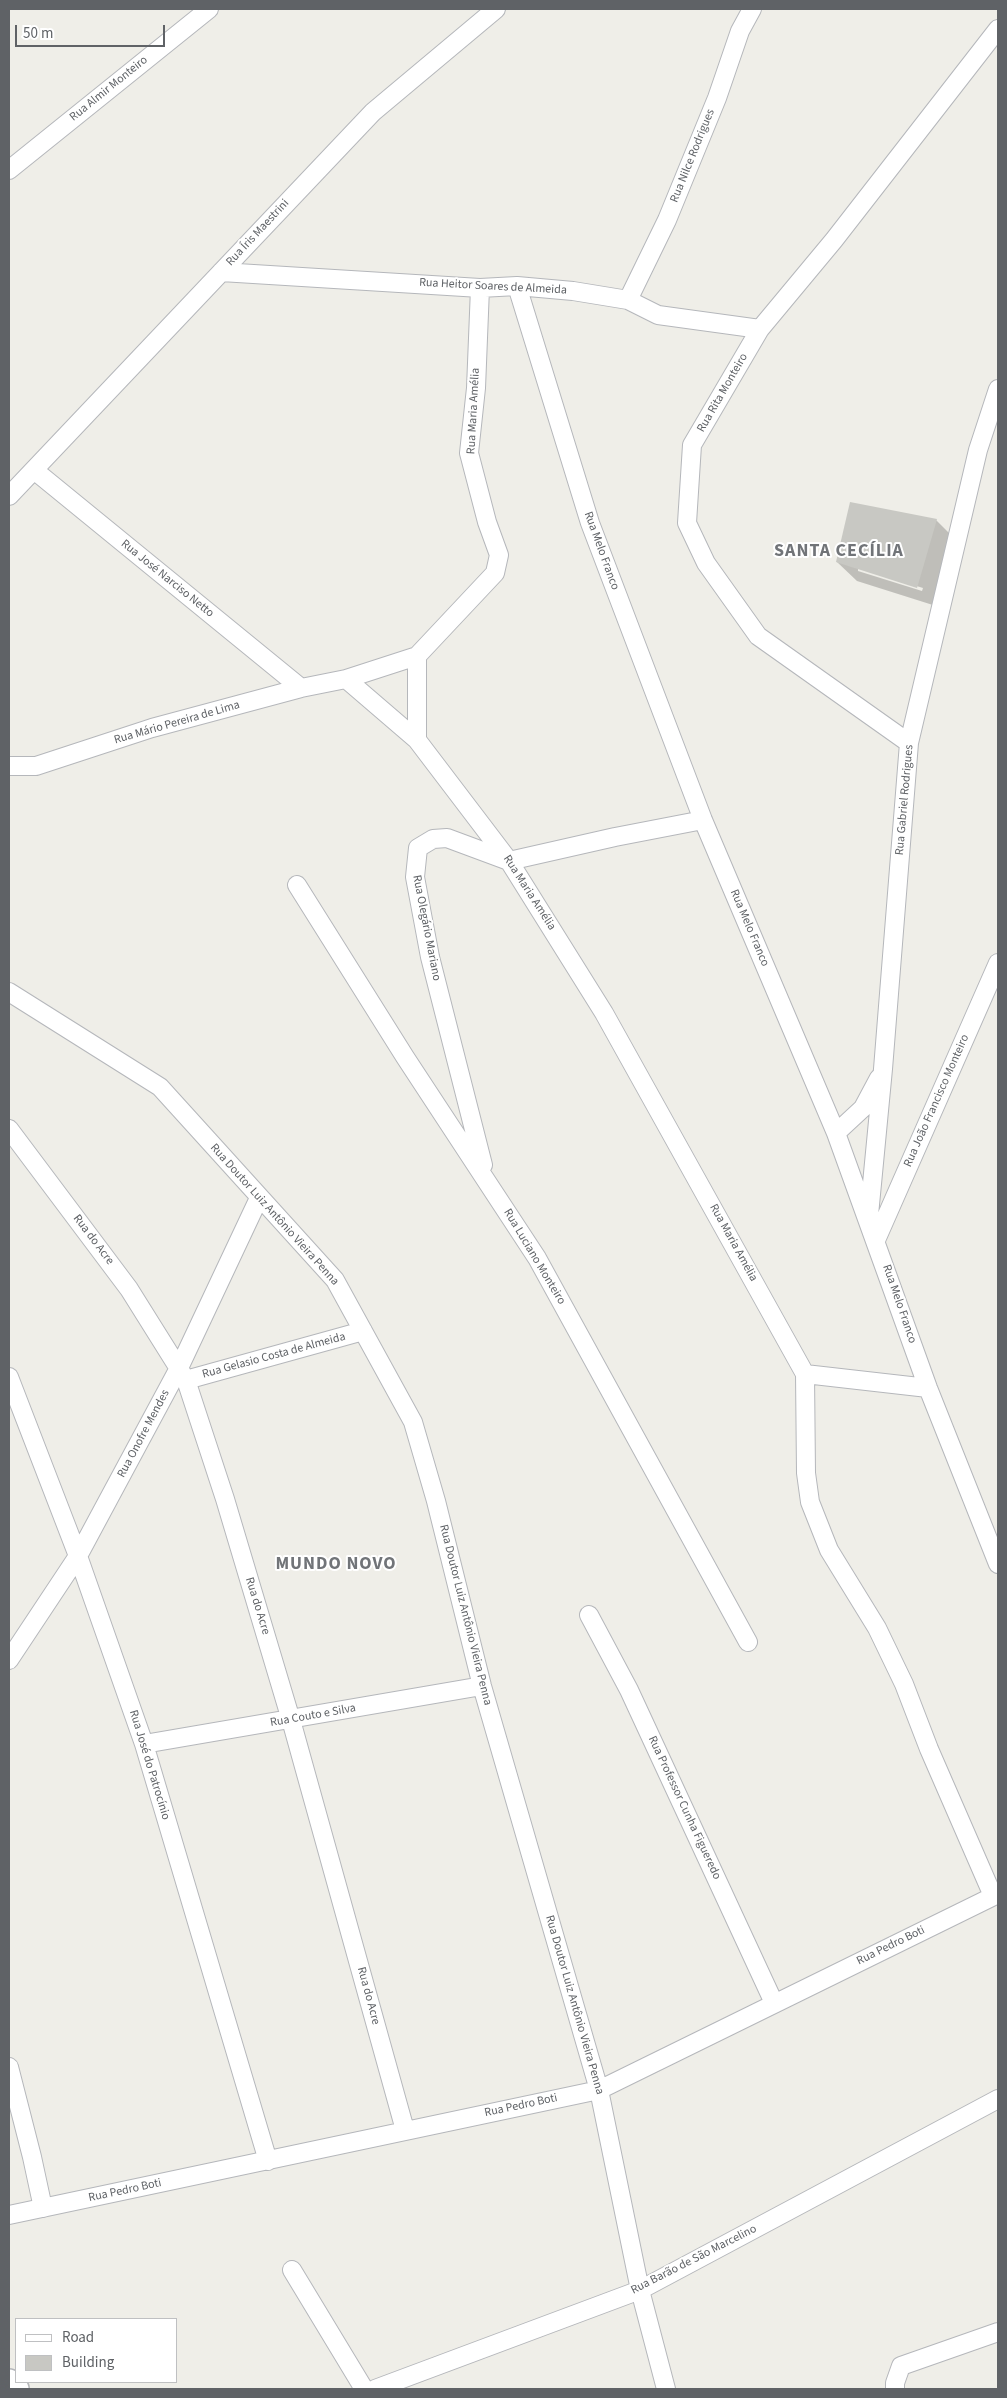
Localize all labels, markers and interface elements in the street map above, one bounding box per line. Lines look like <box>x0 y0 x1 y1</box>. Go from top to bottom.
scale bar <box>18 15 168 47</box>
text: 50 m <box>23 23 53 44</box>
street label: Rua Almir Monteiro <box>67 53 151 125</box>
street label: Rua Nilce Rodrigues <box>668 107 718 205</box>
street label: Rua Íris Maestrini <box>224 197 292 269</box>
street label: Rua Heitor Soares de Almeida <box>419 276 567 298</box>
street label: Rua Rita Monteiro <box>695 351 751 435</box>
street label: Rua Maria Amélia <box>465 367 483 455</box>
street label: Rua Melo Franco <box>580 510 622 592</box>
street label: Rua José Narciso Netto <box>118 537 216 621</box>
district label: SANTA CECÍLIA <box>772 541 906 563</box>
street label: Rua Mário Pereira de Lima <box>112 698 242 748</box>
street label: Rua Gabriel Rodrigues <box>893 744 917 856</box>
street label: Rua Maria Amélia <box>499 853 559 933</box>
street label: Rua Olegário Mariano <box>409 874 443 982</box>
street label: Rua Melo Franco <box>726 887 772 969</box>
street label: Rua João Francisco Monteiro <box>901 1032 973 1170</box>
street label: Rua Doutor Luiz Antônio Vieira Penna <box>206 1141 342 1289</box>
street label: Rua Maria Amélia <box>706 1202 760 1284</box>
street label: Rua Luciano Monteiro <box>500 1207 568 1307</box>
street label: Rua do Acre <box>69 1212 117 1268</box>
street label: Rua Melo Franco <box>879 1263 919 1345</box>
street label: Rua Gelasio Costa de Almeida <box>201 1330 347 1382</box>
street label: Rua Onofre Mendes <box>115 1388 173 1480</box>
street label: Rua Doutor Luiz Antônio Vieira Penna <box>436 1523 494 1707</box>
district label: MUNDO NOVO <box>274 1554 398 1576</box>
street label: Rua do Acre <box>241 1576 273 1636</box>
street label: Rua Couto e Silva <box>269 1701 357 1731</box>
street label: Rua José do Patrocínio <box>125 1708 173 1822</box>
street label: Rua Professor Cunha Figueredo <box>644 1734 724 1882</box>
street label: Rua Doutor Luiz Antônio Vieira Penna <box>541 1914 607 2096</box>
street label: Rua Pedro Boti <box>854 1923 928 1969</box>
street label: Rua do Acre <box>353 1965 383 2027</box>
street label: Rua Pedro Boti <box>483 2091 559 2121</box>
street label: Rua Pedro Boti <box>87 2176 163 2206</box>
street label: Rua Barão de São Marcelino <box>629 2222 759 2298</box>
legend <box>15 2318 178 2383</box>
text: Road <box>62 2327 94 2348</box>
text: Building <box>62 2352 114 2373</box>

